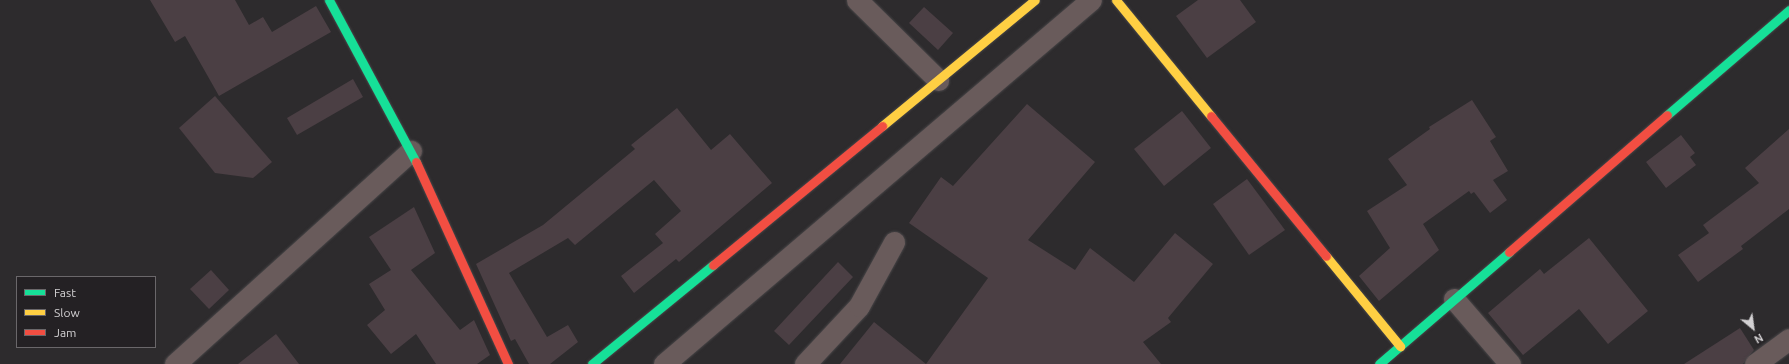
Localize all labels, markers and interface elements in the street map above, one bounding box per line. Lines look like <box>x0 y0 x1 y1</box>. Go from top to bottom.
legend <box>16 276 156 348</box>
text: Fast <box>54 286 76 299</box>
text: Slow <box>54 306 80 319</box>
north arrow <box>1733 308 1773 348</box>
text: Jam <box>54 326 76 339</box>
text: N <box>1752 331 1765 346</box>

